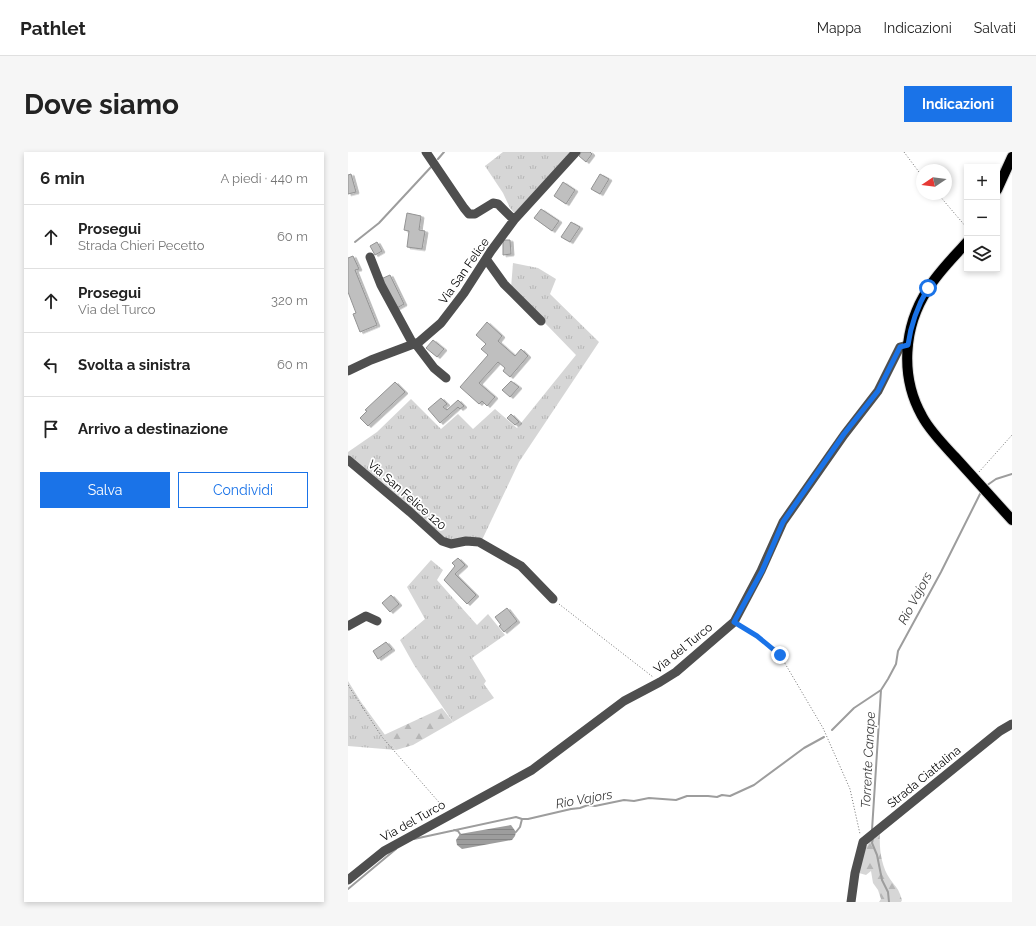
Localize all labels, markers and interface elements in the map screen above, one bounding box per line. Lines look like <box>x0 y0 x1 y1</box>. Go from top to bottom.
text: Pathlet <box>20 17 86 39</box>
text: Mappa <box>817 20 862 36</box>
text: Indicazioni <box>884 20 952 36</box>
text: Salvati <box>974 20 1016 36</box>
button: Indicazioni <box>904 86 1012 122</box>
text: Dove siamo <box>24 88 179 121</box>
north arrow <box>916 164 952 200</box>
map controls <box>964 164 1000 272</box>
button: + <box>964 164 1000 200</box>
text: 6 min <box>40 168 85 188</box>
text: A piedi · 440 m <box>220 171 308 186</box>
button: − <box>964 200 1000 236</box>
text: Prosegui <box>78 220 141 238</box>
icon: ahead <box>40 226 62 248</box>
text: 60 m <box>277 229 308 244</box>
street label: Via San Felice <box>436 235 492 307</box>
button: layers <box>964 236 1000 272</box>
text: Strada Chieri Pecetto <box>78 238 204 253</box>
route start <box>919 279 937 297</box>
text: Prosegui <box>78 284 141 302</box>
icon: ahead <box>40 290 62 312</box>
text: 320 m <box>271 293 308 308</box>
text: Via del Turco <box>78 302 156 317</box>
icon: left <box>40 354 62 376</box>
text: Svolta a sinistra <box>78 356 190 374</box>
text: 60 m <box>277 357 308 372</box>
icon: arrive <box>40 418 62 440</box>
text: Arrivo a destinazione <box>78 420 228 438</box>
street label: Via San Felice 120 <box>365 457 449 533</box>
button: Salva <box>40 472 170 508</box>
button: Condividi <box>178 472 308 508</box>
water label: Rio Vajors <box>895 569 935 627</box>
street label: Via del Turco <box>651 620 715 676</box>
route end <box>771 646 789 664</box>
water label: Torrente Canape <box>858 711 878 809</box>
street label: Strada Ciattalina <box>884 743 964 811</box>
water label: Rio Vajors <box>554 787 614 811</box>
street label: Via del Turco <box>378 798 448 844</box>

